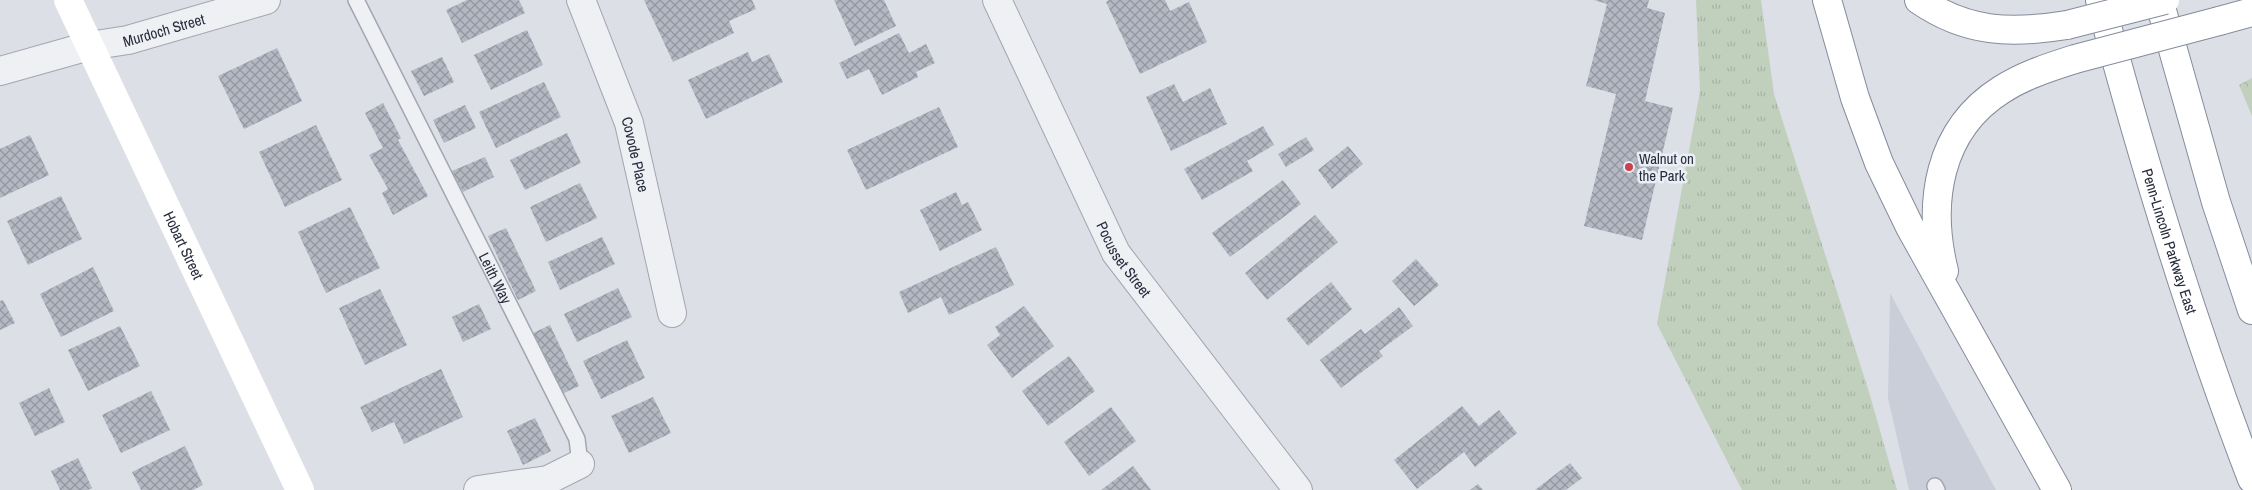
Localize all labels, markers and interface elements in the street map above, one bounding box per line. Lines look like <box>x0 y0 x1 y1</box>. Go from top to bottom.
street label: Murdoch Street <box>120 8 208 51</box>
street label: Covode Place <box>617 113 655 194</box>
place label: Walnut on the Park <box>1639 148 1694 186</box>
marker: Walnut on the Park <box>1623 161 1635 173</box>
street label: Penn-Lincoln Parkway East <box>2137 166 2203 317</box>
street label: Hobart Street <box>159 207 209 283</box>
street label: Pocusset Street <box>1092 218 1157 302</box>
street label: Leith Way <box>474 249 518 308</box>

